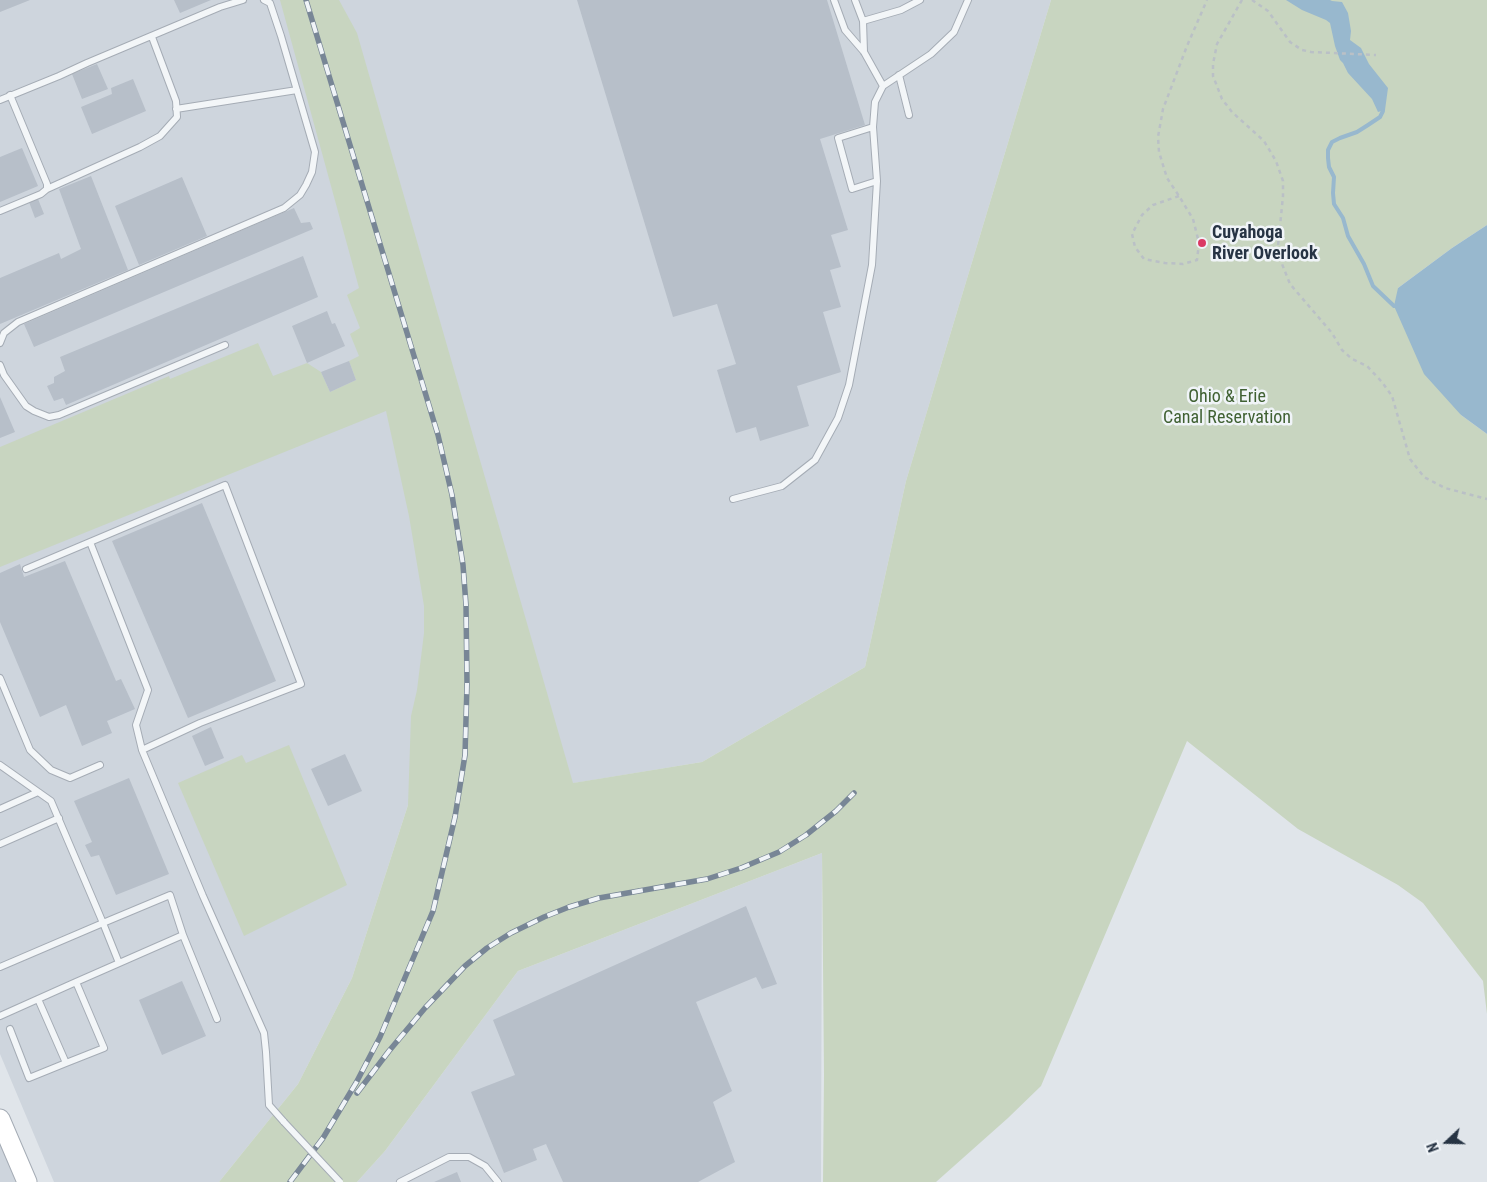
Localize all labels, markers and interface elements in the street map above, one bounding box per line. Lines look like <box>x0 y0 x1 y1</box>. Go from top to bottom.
place label: Cuyahoga River Overlook <box>1212 222 1318 264</box>
marker: Cuyahoga River Overlook <box>1196 237 1208 249</box>
park label: Ohio & Erie Canal Reservation <box>1163 386 1291 428</box>
north arrow <box>1422 1117 1472 1167</box>
text: N <box>1424 1141 1442 1154</box>

